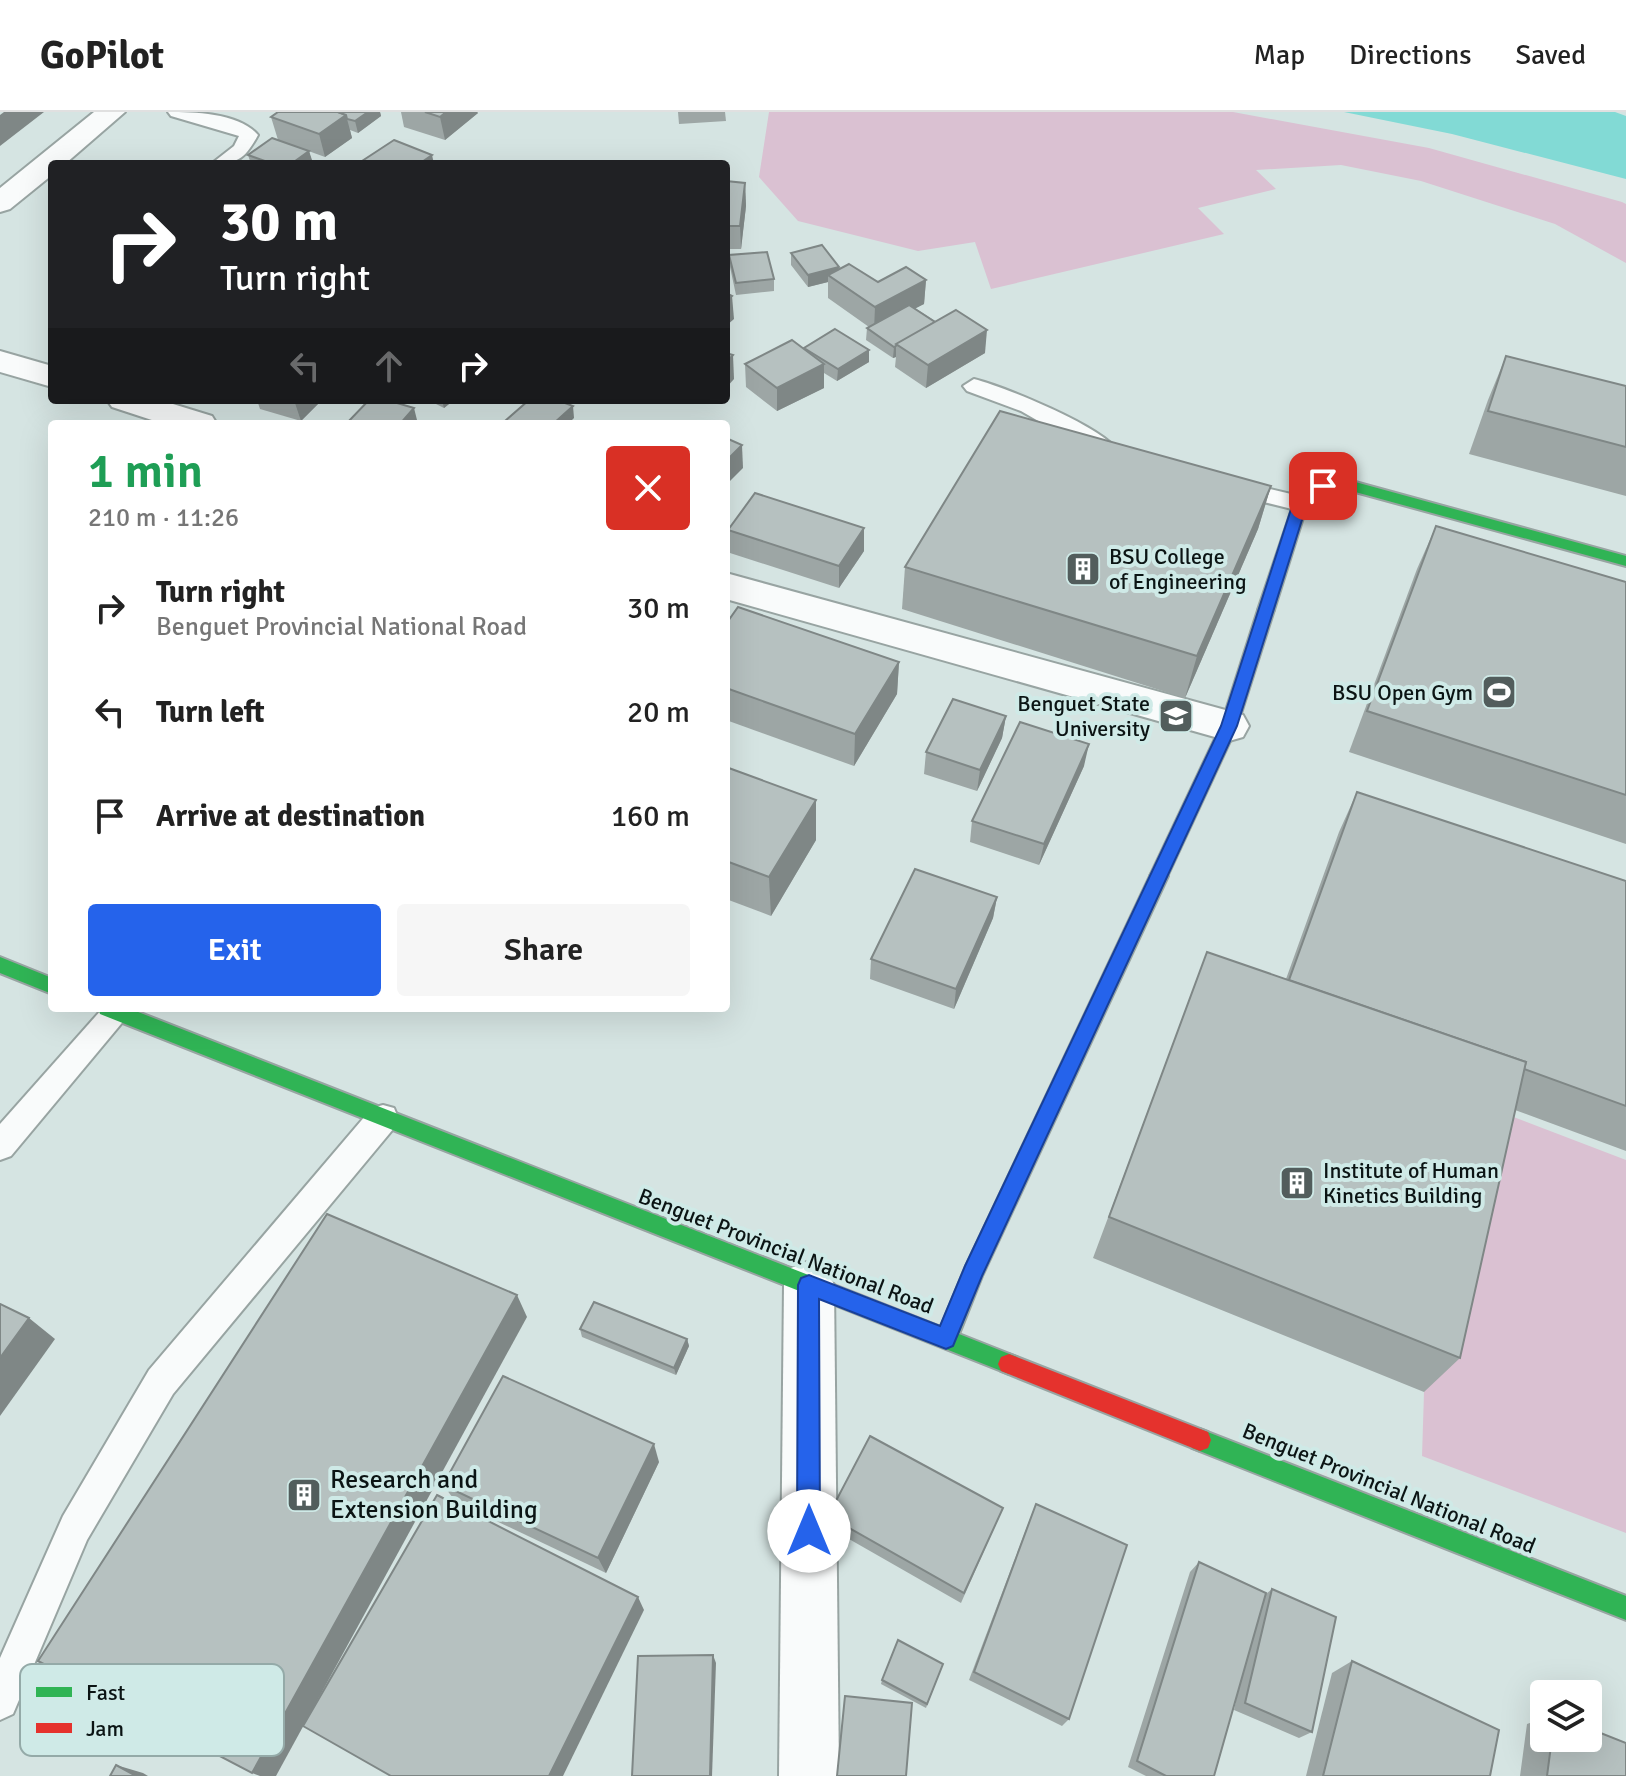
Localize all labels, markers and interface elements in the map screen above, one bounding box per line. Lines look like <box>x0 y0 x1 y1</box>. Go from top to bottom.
text: GoPilot <box>40 32 164 79</box>
text: Map <box>1253 38 1305 72</box>
text: Directions <box>1349 38 1471 72</box>
text: Saved <box>1515 38 1586 72</box>
text: 30 m <box>220 187 338 256</box>
icon: right <box>88 192 192 296</box>
text: Turn right <box>220 256 370 301</box>
icon: left <box>283 344 327 388</box>
icon: ahead <box>367 344 411 388</box>
icon: right <box>451 344 495 388</box>
text: 1 min <box>88 442 203 501</box>
button: close <box>606 446 690 530</box>
pin <box>1289 452 1357 520</box>
icon: arrive <box>1301 464 1345 508</box>
text: 210 m · 11:26 <box>88 502 239 534</box>
place label: BSU College of Engineering <box>1109 543 1247 595</box>
building icon: BSU College of Engineering <box>1064 550 1102 588</box>
text: Turn right <box>156 574 285 611</box>
icon: right <box>88 586 132 630</box>
text: 30 m <box>627 590 690 627</box>
text: Benguet Provincial National Road <box>156 611 527 643</box>
sports icon: BSU Open Gym <box>1480 673 1518 711</box>
place label: BSU Open Gym <box>1332 679 1473 706</box>
icon: left <box>88 690 132 734</box>
place label: Benguet State University <box>1017 690 1151 742</box>
text: Turn left <box>156 694 265 731</box>
text: 20 m <box>627 694 690 731</box>
school or university icon: Benguet State University <box>1157 697 1195 735</box>
icon: arrive <box>88 794 132 838</box>
text: Arrive at destination <box>156 798 425 835</box>
text: 160 m <box>611 798 690 835</box>
button: Exit <box>88 904 381 996</box>
button: Share <box>397 904 690 996</box>
place label: Institute of Human Kinetics Building <box>1323 1157 1499 1209</box>
building icon: Institute of Human Kinetics Building <box>1278 1164 1316 1202</box>
street label: Benguet Provincial National Road <box>635 1182 937 1320</box>
street label: Benguet Provincial National Road <box>1238 1417 1540 1559</box>
place label: Research and Extension Building <box>330 1464 538 1526</box>
building icon: Research and Extension Building <box>285 1476 323 1514</box>
position arrow <box>767 1489 851 1573</box>
legend <box>20 1664 284 1756</box>
text: Fast <box>86 1679 126 1706</box>
map controls <box>1530 1680 1602 1752</box>
button: layers <box>1530 1680 1602 1752</box>
text: Jam <box>86 1715 124 1742</box>

